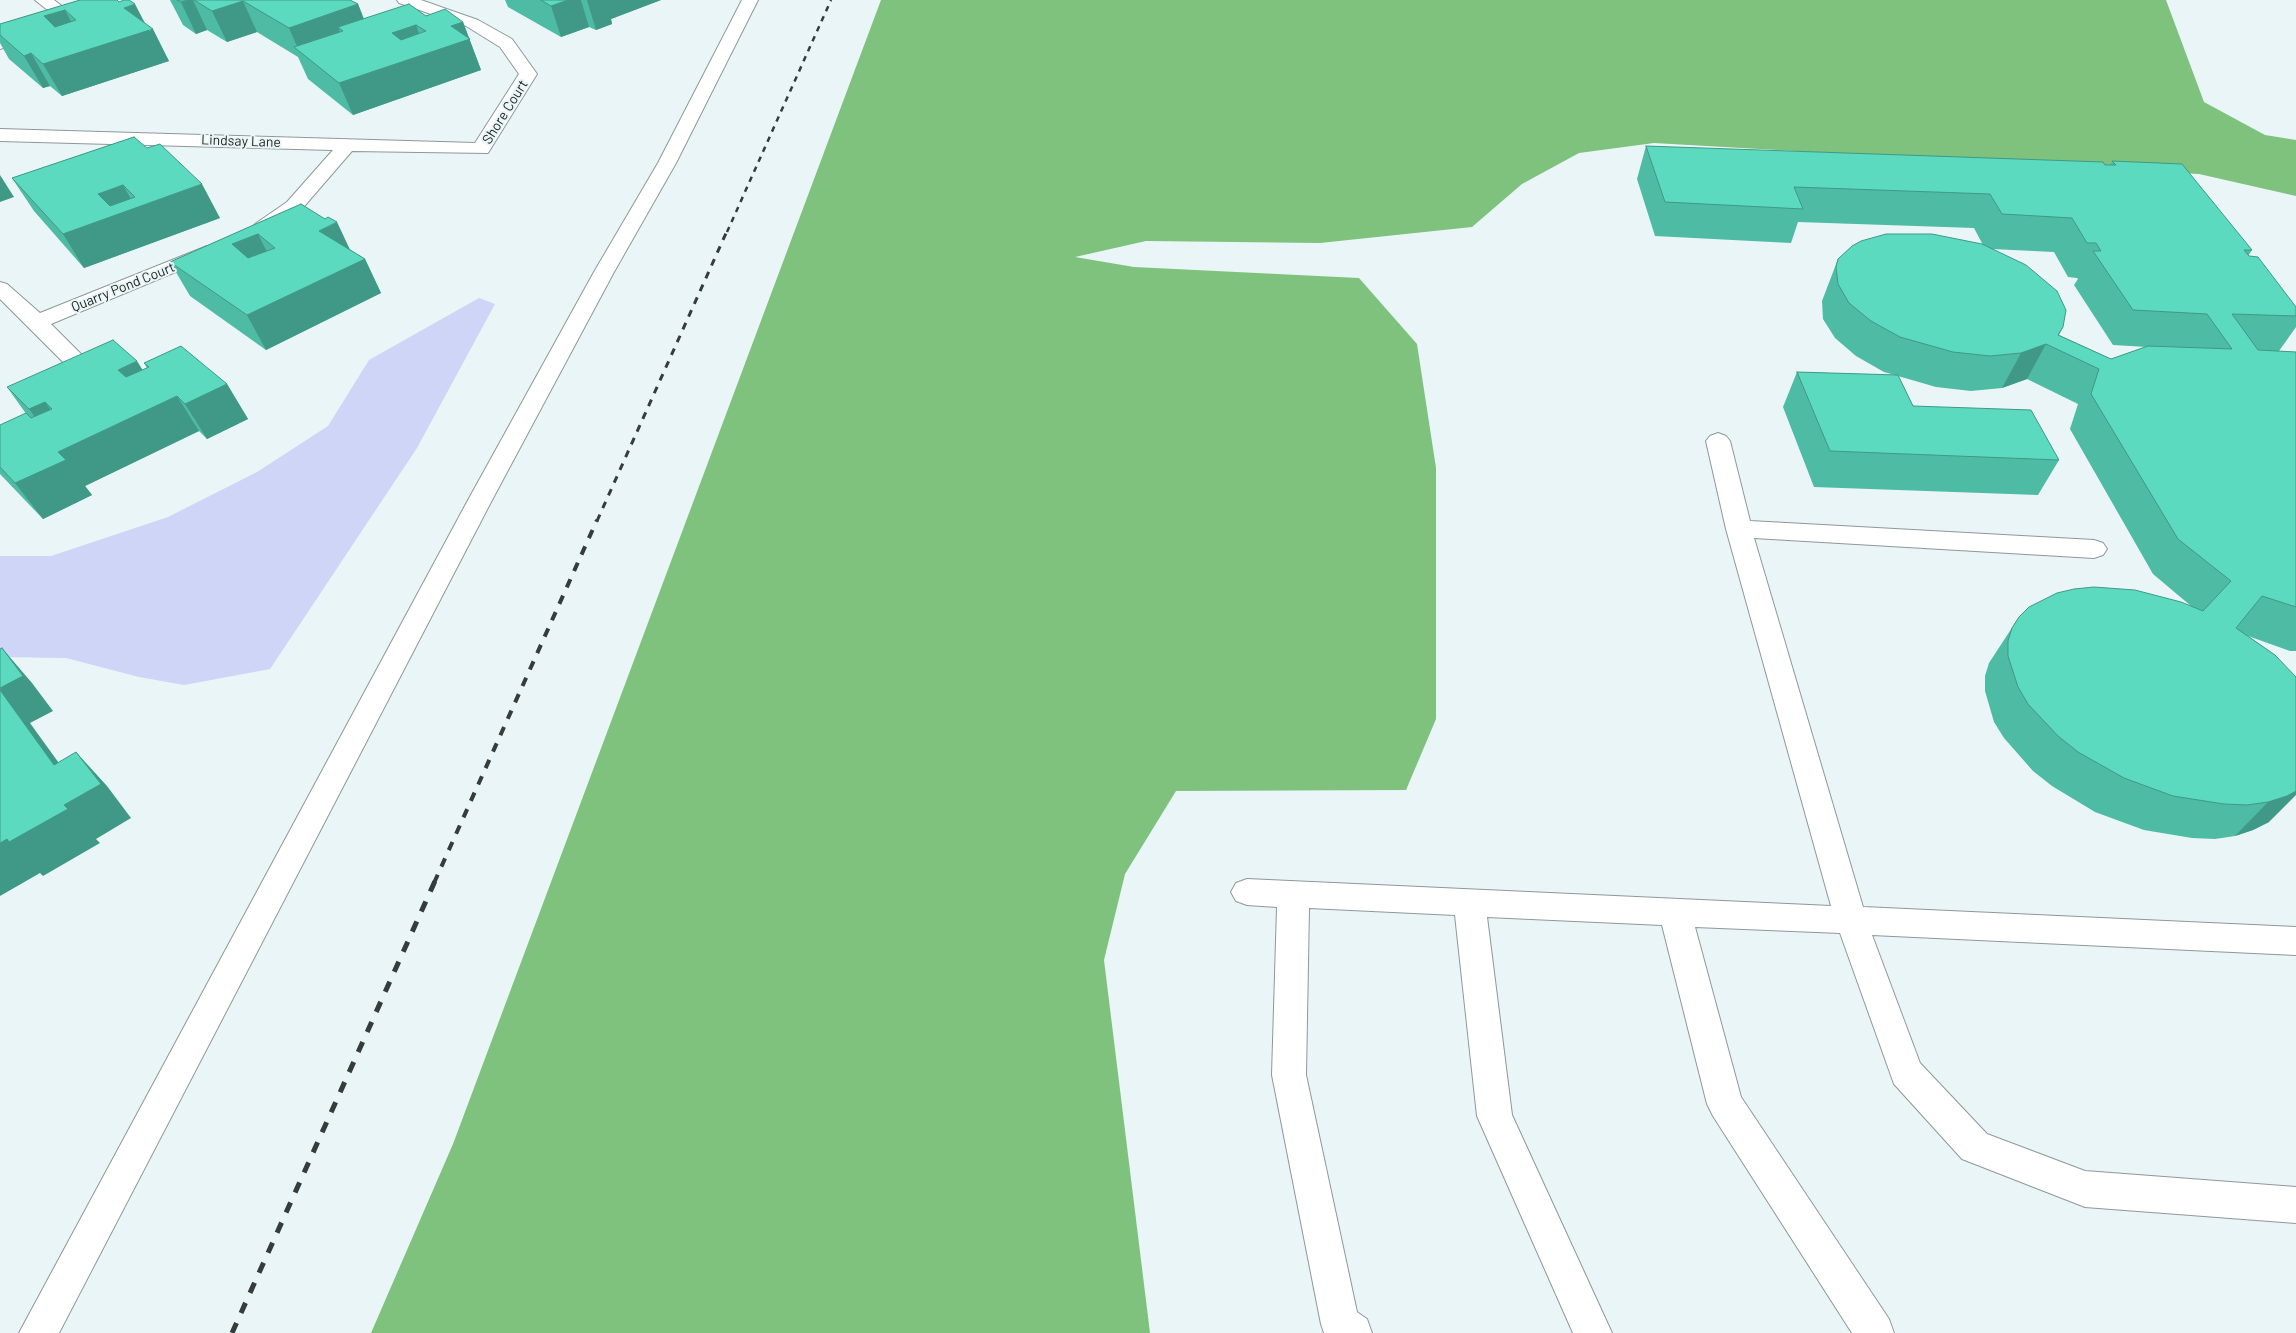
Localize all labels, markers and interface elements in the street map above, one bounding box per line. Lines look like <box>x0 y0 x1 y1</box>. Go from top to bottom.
street label: Shore Court <box>479 77 531 147</box>
street label: Lindsay Lane <box>201 131 281 151</box>
street label: Quarry Pond Court <box>69 259 177 315</box>

